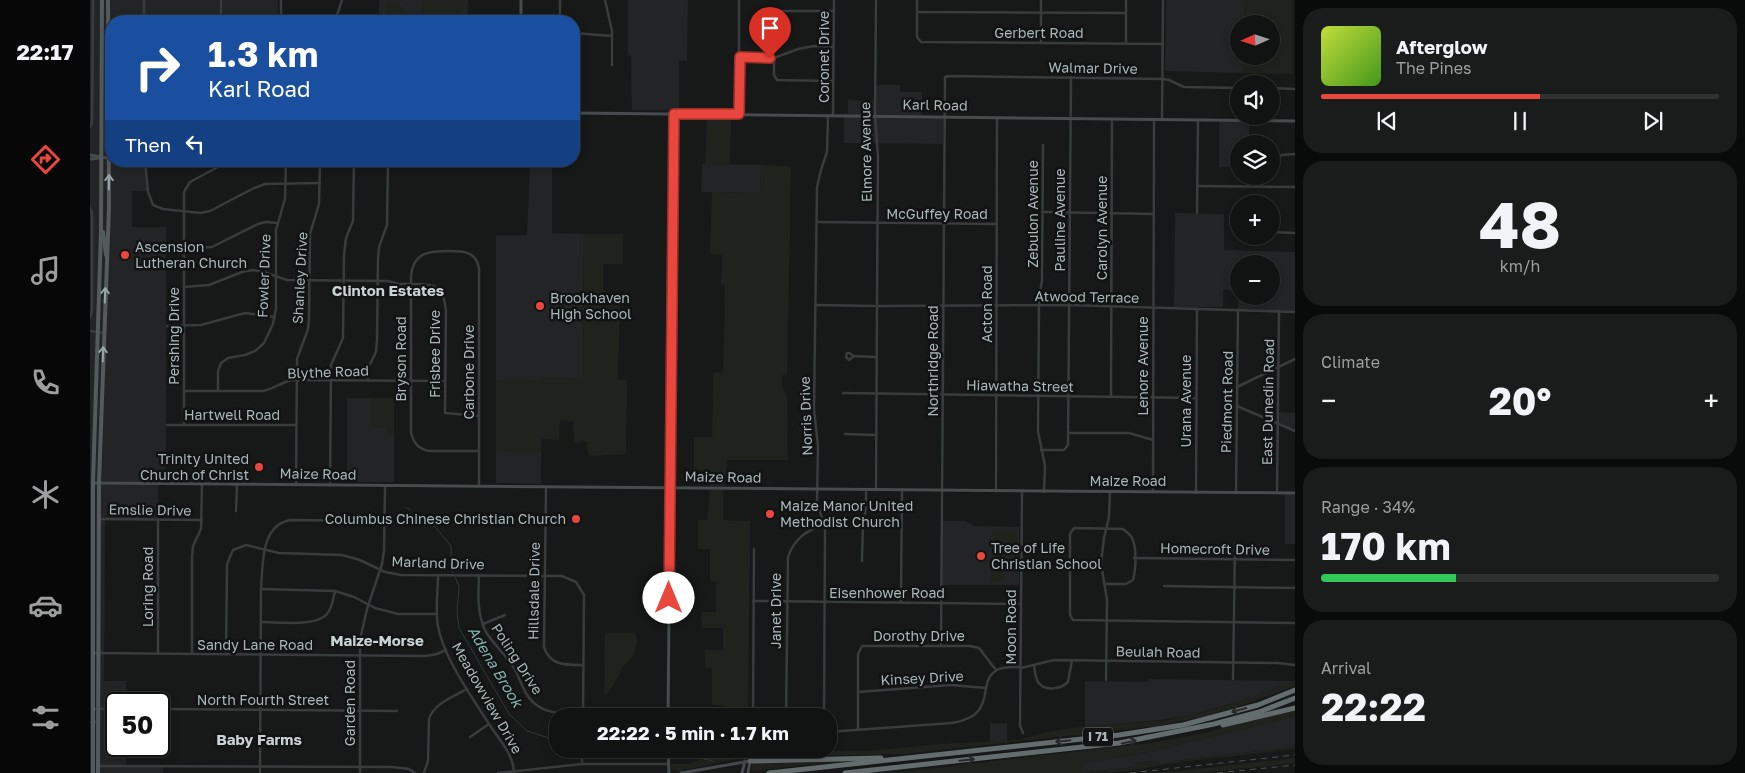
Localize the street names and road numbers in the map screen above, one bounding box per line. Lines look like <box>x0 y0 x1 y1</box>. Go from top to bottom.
street label: Coronet Drive <box>815 11 832 103</box>
street label: Gerbert Road <box>994 24 1084 41</box>
street label: Walmar Drive <box>1048 58 1138 77</box>
street label: Karl Road <box>902 95 968 114</box>
street label: Elmore Avenue <box>856 102 875 202</box>
street label: Zebulon Avenue <box>1024 160 1041 268</box>
street label: Pauline Avenue <box>1051 168 1068 272</box>
street label: Carolyn Avenue <box>1093 176 1110 280</box>
street label: McGuffey Road <box>886 205 988 222</box>
street label: Shanley Drive <box>289 231 310 325</box>
street label: Fowler Drive <box>254 234 273 318</box>
street label: Acton Road <box>978 265 995 343</box>
street label: Pershing Drive <box>165 287 182 385</box>
street label: Atwood Terrace <box>1035 287 1139 306</box>
street label: Northridge Road <box>924 305 941 417</box>
street label: Frisbee Drive <box>426 310 443 398</box>
street label: Bryson Road <box>392 316 409 402</box>
street label: Lenore Avenue <box>1134 316 1151 416</box>
street label: Carbone Drive <box>460 325 477 419</box>
street label: East Dunedin Road <box>1258 339 1277 465</box>
street label: Piedmont Road <box>1217 351 1236 453</box>
street label: Urana Avenue <box>1177 355 1194 447</box>
street label: Blythe Road <box>287 362 369 381</box>
street label: Norris Drive <box>796 376 815 456</box>
street label: Hiawatha Street <box>966 376 1074 395</box>
street label: Hartwell Road <box>184 406 280 423</box>
street label: Maize Road <box>279 464 357 483</box>
street label: Maize Road <box>684 467 762 486</box>
street label: Maize Road <box>1090 472 1166 489</box>
street label: Emslie Drive <box>108 500 192 519</box>
street label: Homecroft Drive <box>1160 539 1270 558</box>
street label: Hillsdale Drive <box>524 542 543 640</box>
street label: Loring Road <box>139 547 156 627</box>
street label: Marland Drive <box>391 552 485 573</box>
street label: Janet Drive <box>767 573 784 649</box>
street label: Eisenhower Road <box>829 584 945 601</box>
street label: Moon Road <box>1002 589 1019 665</box>
street label: Poling Drive <box>488 620 547 697</box>
street label: Dorothy Drive <box>873 627 965 644</box>
street label: Sandy Lane Road <box>197 636 313 653</box>
street label: Meadowview Drive <box>449 639 526 756</box>
street label: Beulah Road <box>1115 642 1201 661</box>
street label: Garden Road <box>341 660 358 746</box>
street label: Kinsey Drive <box>880 667 964 688</box>
street label: North Fourth Street <box>197 691 329 708</box>
road number: I 71 <box>1083 728 1113 746</box>

